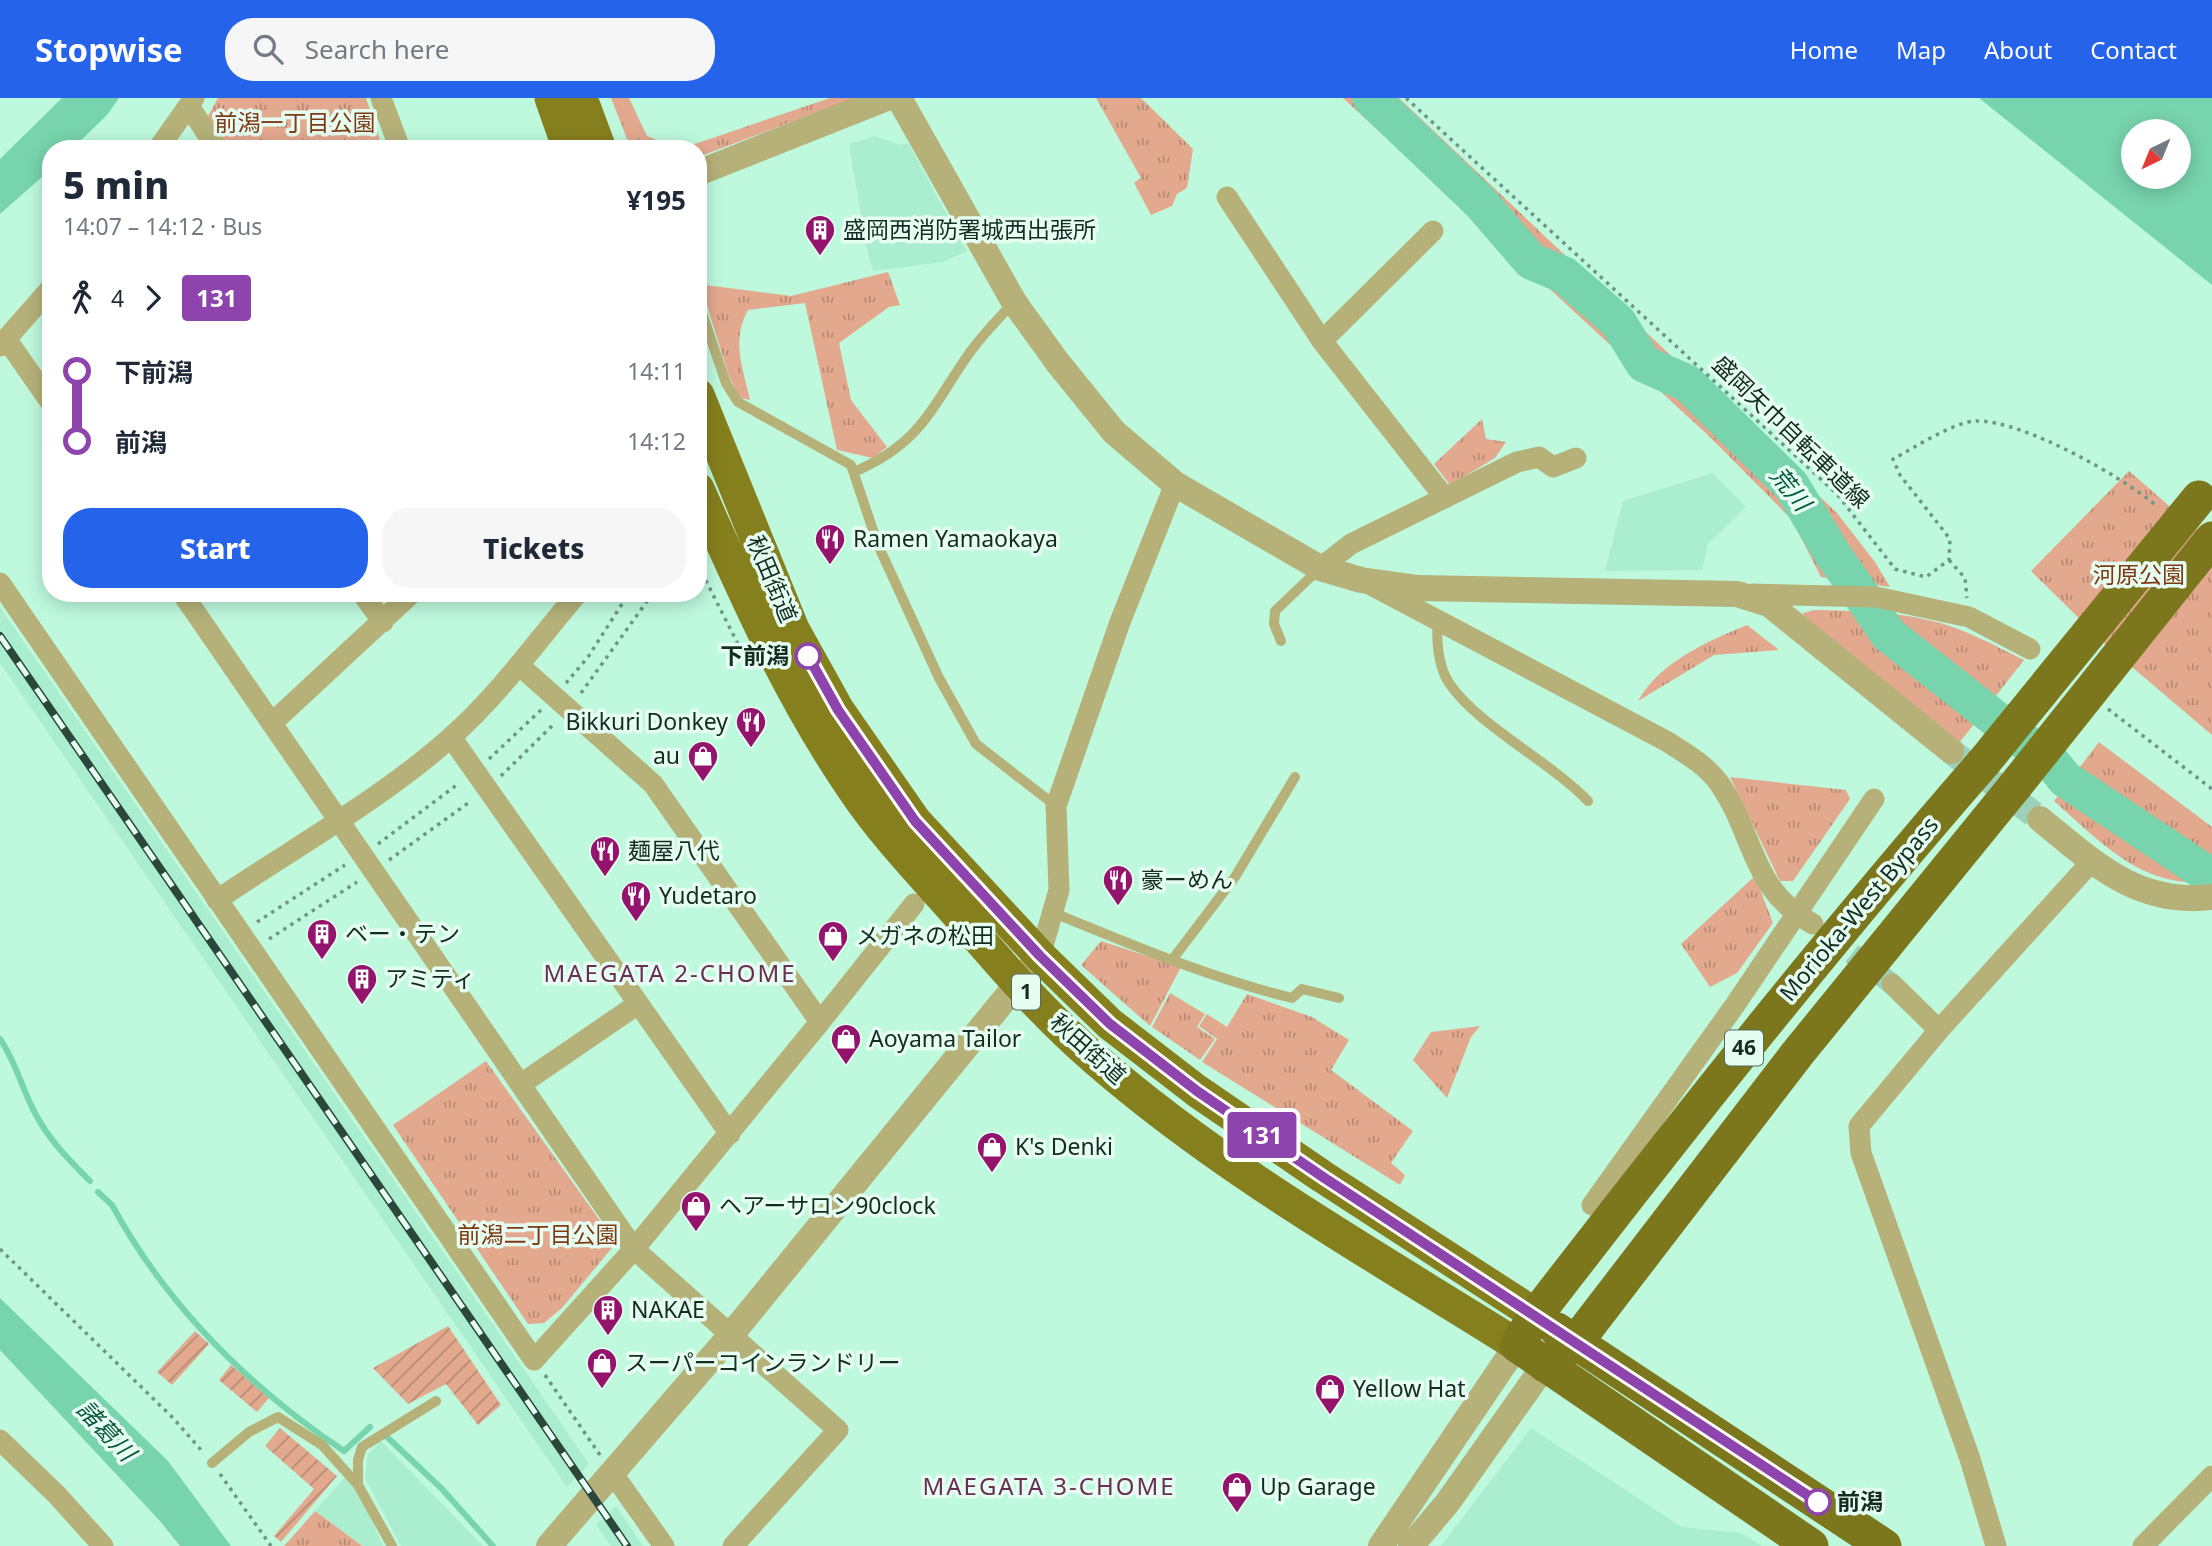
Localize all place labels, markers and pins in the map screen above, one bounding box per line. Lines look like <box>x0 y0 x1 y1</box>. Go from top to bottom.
building icon: 盛岡西消防署城西出張所 <box>803 213 837 257</box>
place label: 盛岡西消防署城西出張所 <box>843 213 1096 245</box>
restaurant icon: Ramen Yamaokaya <box>813 522 847 566</box>
place label: Ramen Yamaokaya <box>853 522 1058 554</box>
place label: 下前潟 <box>720 639 789 671</box>
marker: 下前潟 <box>795 643 821 669</box>
place label: Bikkuri Donkey <box>565 705 728 737</box>
restaurant icon: Bikkuri Donkey <box>734 705 768 749</box>
place label: au <box>653 739 680 771</box>
shop icon: au <box>686 739 720 783</box>
restaurant icon: 麺屋八代 <box>588 834 622 878</box>
place label: 麺屋八代 <box>628 834 720 866</box>
restaurant icon: 豪ーめん <box>1101 863 1135 907</box>
place label: 豪ーめん <box>1141 863 1233 895</box>
restaurant icon: Yudetaro <box>619 879 653 923</box>
place label: Yudetaro <box>659 879 757 911</box>
building icon: ベー・テン <box>305 917 339 961</box>
place label: ベー・テン <box>345 917 460 949</box>
shop icon: メガネの松田 <box>816 919 850 963</box>
place label: メガネの松田 <box>856 919 994 951</box>
building icon: アミティ <box>345 962 379 1006</box>
place label: アミティ <box>385 962 475 994</box>
shop icon: Aoyama Tailor <box>829 1022 863 1066</box>
place label: Aoyama Tailor <box>869 1022 1022 1054</box>
shop icon: K's Denki <box>975 1130 1009 1174</box>
place label: K's Denki <box>1015 1130 1113 1162</box>
shop icon: ヘアーサロン90clock <box>679 1189 713 1233</box>
place label: ヘアーサロン90clock <box>719 1189 936 1221</box>
building icon: NAKAE <box>591 1293 625 1337</box>
place label: NAKAE <box>631 1293 705 1325</box>
shop icon: スーパーコインランドリー <box>585 1346 619 1390</box>
place label: スーパーコインランドリー <box>625 1346 901 1378</box>
shop icon: Yellow Hat <box>1313 1372 1347 1416</box>
place label: Yellow Hat <box>1353 1372 1465 1404</box>
shop icon: Up Garage <box>1220 1470 1254 1514</box>
place label: Up Garage <box>1260 1470 1376 1502</box>
place label: 前潟 <box>1837 1485 1883 1517</box>
marker: 前潟 <box>1805 1489 1831 1515</box>

